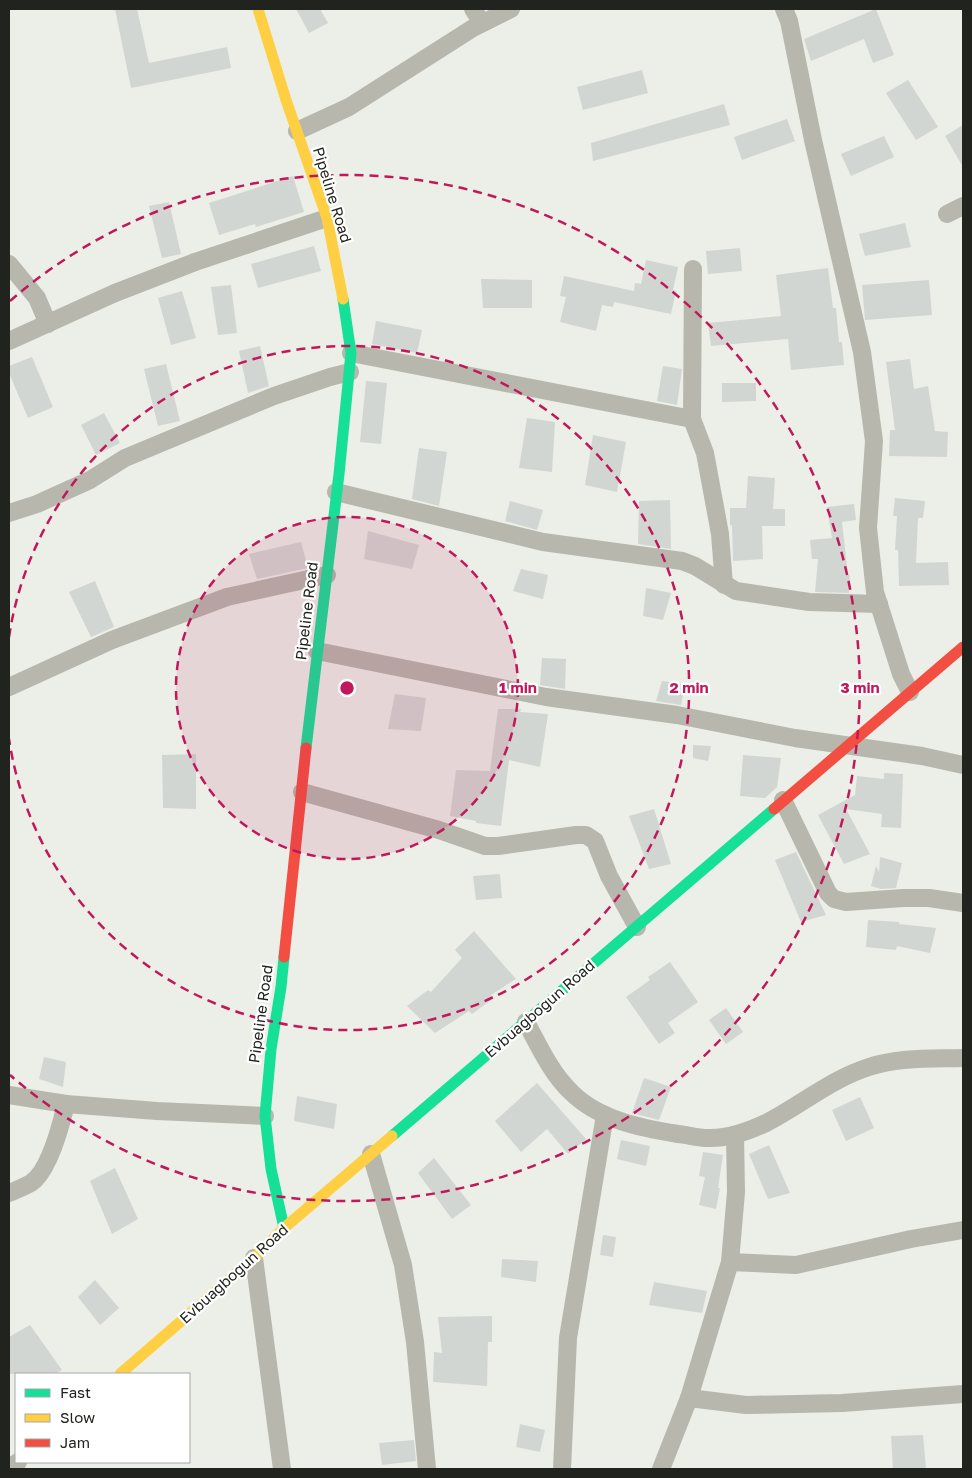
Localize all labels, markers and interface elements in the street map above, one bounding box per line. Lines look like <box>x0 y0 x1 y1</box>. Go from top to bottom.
street label: Pipeline Road <box>310 145 356 245</box>
street label: Pipeline Road <box>291 561 321 661</box>
text: 1 min <box>499 678 537 696</box>
text: 2 min <box>669 678 709 696</box>
text: 3 min <box>840 678 880 696</box>
centre of rings <box>338 679 356 697</box>
street label: Evbuagbogun Road <box>481 956 598 1061</box>
street label: Pipeline Road <box>244 964 276 1064</box>
street label: Evbuagbogun Road <box>175 1220 291 1327</box>
legend <box>15 1373 190 1463</box>
text: Fast <box>60 1383 91 1401</box>
text: Slow <box>60 1408 95 1426</box>
text: Jam <box>60 1433 90 1451</box>

